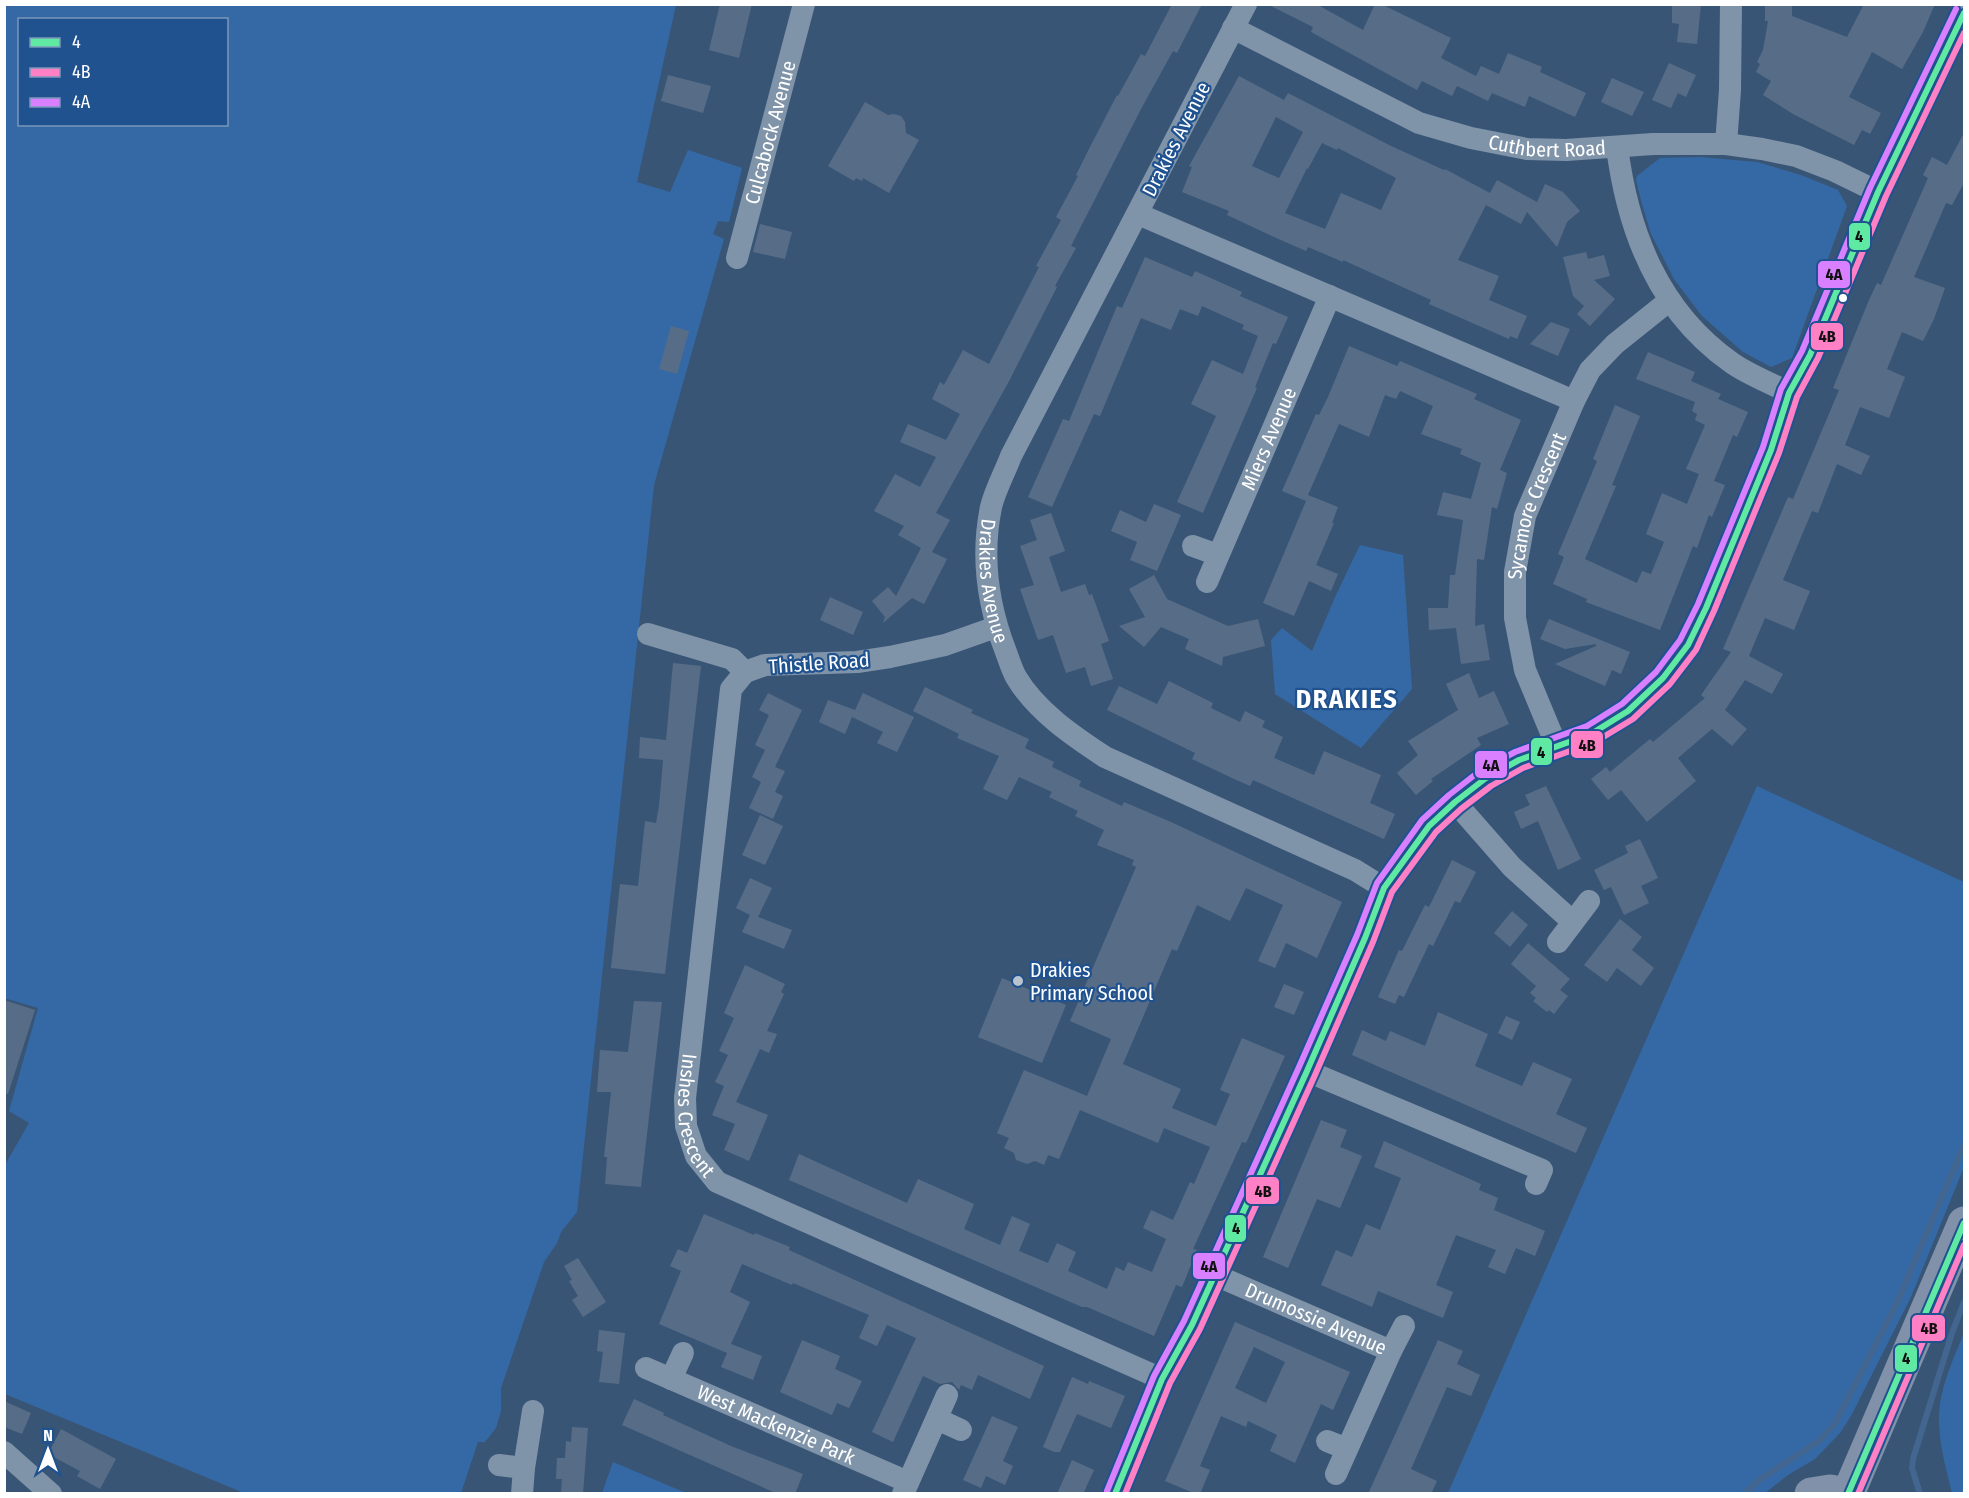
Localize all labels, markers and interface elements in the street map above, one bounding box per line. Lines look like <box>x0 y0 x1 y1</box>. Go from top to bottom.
legend <box>18 18 228 126</box>
text: 4 <box>72 31 81 53</box>
street label: Culcabock Avenue <box>740 58 801 207</box>
text: 4B <box>72 61 91 83</box>
street label: Drakies Avenue <box>1137 78 1215 200</box>
text: 4A <box>72 91 91 113</box>
street label: Cuthbert Road <box>1487 130 1606 162</box>
line badge: 4 <box>1848 222 1871 251</box>
text: 4 <box>1855 227 1863 246</box>
line badge: 4A <box>1817 260 1851 289</box>
text: 4A <box>1826 265 1843 284</box>
unlabelled marker <box>1837 292 1849 304</box>
line badge: 4B <box>1810 322 1844 351</box>
text: 4B <box>1818 327 1836 346</box>
street label: Miers Avenue <box>1236 384 1301 494</box>
street label: Sycamore Crescent <box>1503 428 1571 579</box>
street label: Drakies Avenue <box>974 517 1014 646</box>
street label: Thistle Road <box>768 648 870 678</box>
district label: DRAKIES <box>1296 684 1398 715</box>
line badge: 4B <box>1570 730 1604 759</box>
text: 4B <box>1578 736 1596 755</box>
line badge: 4 <box>1530 737 1553 766</box>
text: 4 <box>1537 743 1545 762</box>
line badge: 4A <box>1474 750 1508 779</box>
text: 4A <box>1483 756 1500 775</box>
place label: Drakies Primary School <box>1030 958 1153 1005</box>
marker: Drakies Primary School <box>1011 974 1025 988</box>
street label: Inshes Crescent <box>673 1052 721 1182</box>
line badge: 4B <box>1245 1176 1280 1205</box>
text: 4B <box>1254 1182 1272 1201</box>
line badge: 4 <box>1224 1214 1247 1243</box>
text: 4 <box>1232 1219 1240 1238</box>
line badge: 4A <box>1192 1252 1226 1280</box>
text: 4A <box>1201 1257 1218 1276</box>
street label: Drumossie Avenue <box>1242 1278 1390 1360</box>
line badge: 4B <box>1911 1314 1946 1342</box>
text: 4B <box>1920 1319 1938 1338</box>
line badge: 4 <box>1894 1344 1918 1373</box>
text: 4 <box>1902 1349 1910 1368</box>
street label: West Mackenzie Park <box>694 1380 859 1470</box>
north arrow <box>18 1420 78 1480</box>
text: N <box>43 1426 53 1445</box>

